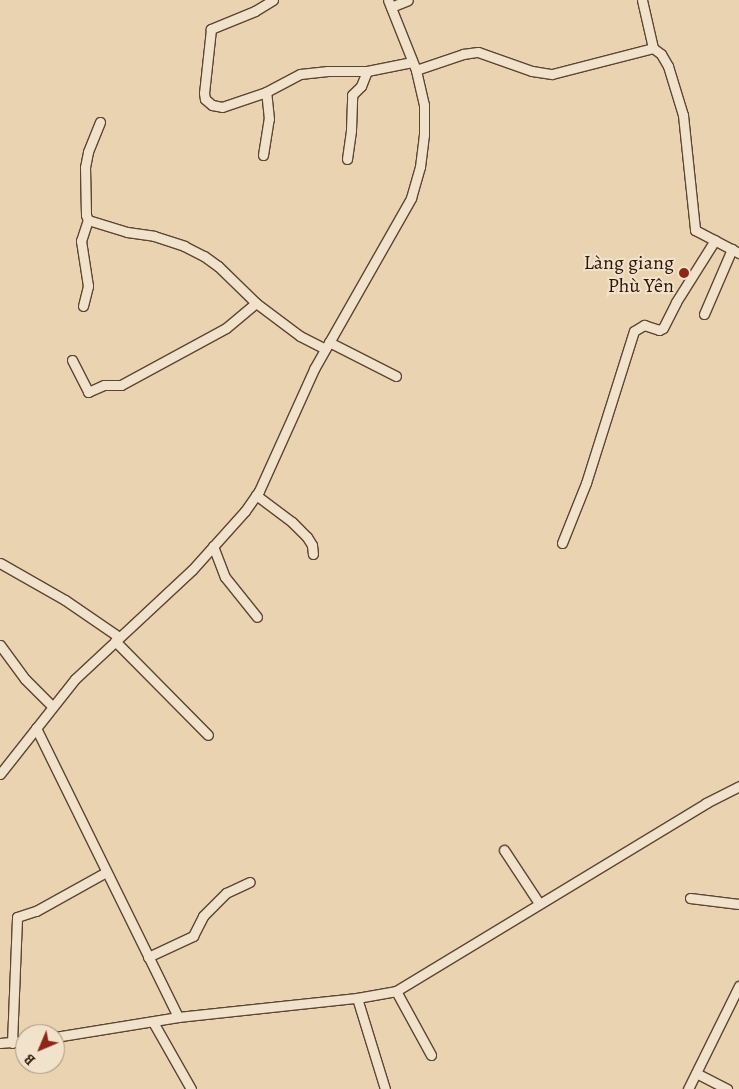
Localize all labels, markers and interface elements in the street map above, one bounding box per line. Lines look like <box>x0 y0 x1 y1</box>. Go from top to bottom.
place label: Làng giang Phù Yên <box>584 250 674 297</box>
marker: Làng giang Phù Yên <box>678 267 690 279</box>
north arrow <box>15 1024 65 1074</box>
text: B <box>20 1049 40 1069</box>

